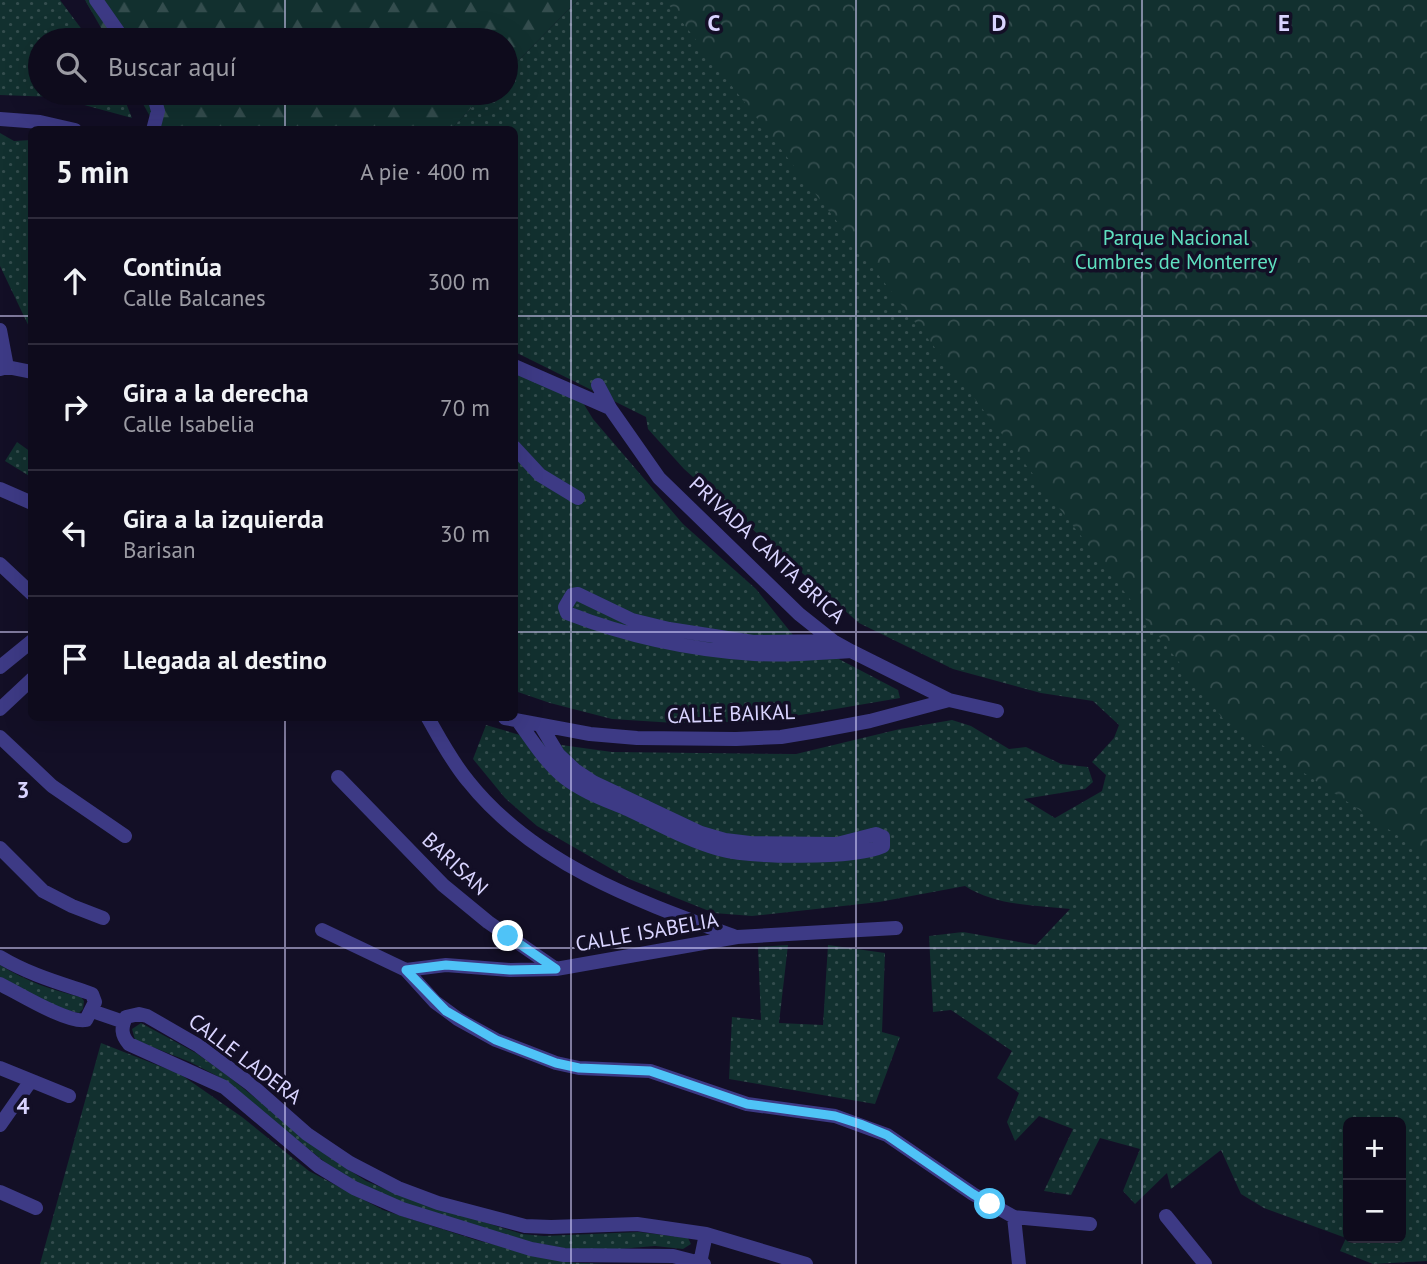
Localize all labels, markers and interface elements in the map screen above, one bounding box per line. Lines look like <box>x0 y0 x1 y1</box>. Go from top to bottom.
text: C <box>708 8 721 37</box>
text: D <box>992 8 1006 37</box>
text: E <box>1278 8 1290 37</box>
search box <box>28 28 518 105</box>
icon: search <box>52 48 90 86</box>
text: Buscar aquí <box>108 50 236 83</box>
text: 5 min <box>56 152 129 191</box>
text: A pie · 400 m <box>360 157 490 186</box>
park label: Parque Nacional Cumbres de Monterrey <box>1075 224 1277 275</box>
text: Continúa <box>123 250 222 283</box>
icon: ahead <box>56 262 94 300</box>
text: 300 m <box>428 267 490 296</box>
text: Calle Balcanes <box>123 283 266 312</box>
text: Gira a la derecha <box>123 376 309 409</box>
icon: right <box>56 388 94 426</box>
text: 70 m <box>440 393 490 422</box>
text: Calle Isabelia <box>123 409 255 438</box>
street label: PRIVADA CANTA BRICA <box>684 470 851 629</box>
text: Gira a la izquierda <box>123 502 324 535</box>
icon: left <box>56 514 94 552</box>
text: 30 m <box>440 519 490 548</box>
text: Barisan <box>123 535 196 564</box>
icon: arrive <box>56 640 94 678</box>
text: Llegada al destino <box>123 643 327 676</box>
street label: CALLE BAIKAL <box>666 698 796 729</box>
text: 3 <box>16 775 30 804</box>
street label: BARISAN <box>417 826 494 901</box>
street label: CALLE ISABELIA <box>573 906 721 957</box>
route end <box>492 920 523 951</box>
street label: CALLE LADERA <box>183 1007 308 1110</box>
text: 4 <box>16 1091 30 1120</box>
map controls <box>1343 1117 1406 1243</box>
button: + <box>1343 1117 1406 1180</box>
button: − <box>1343 1180 1406 1243</box>
route start <box>974 1188 1005 1219</box>

